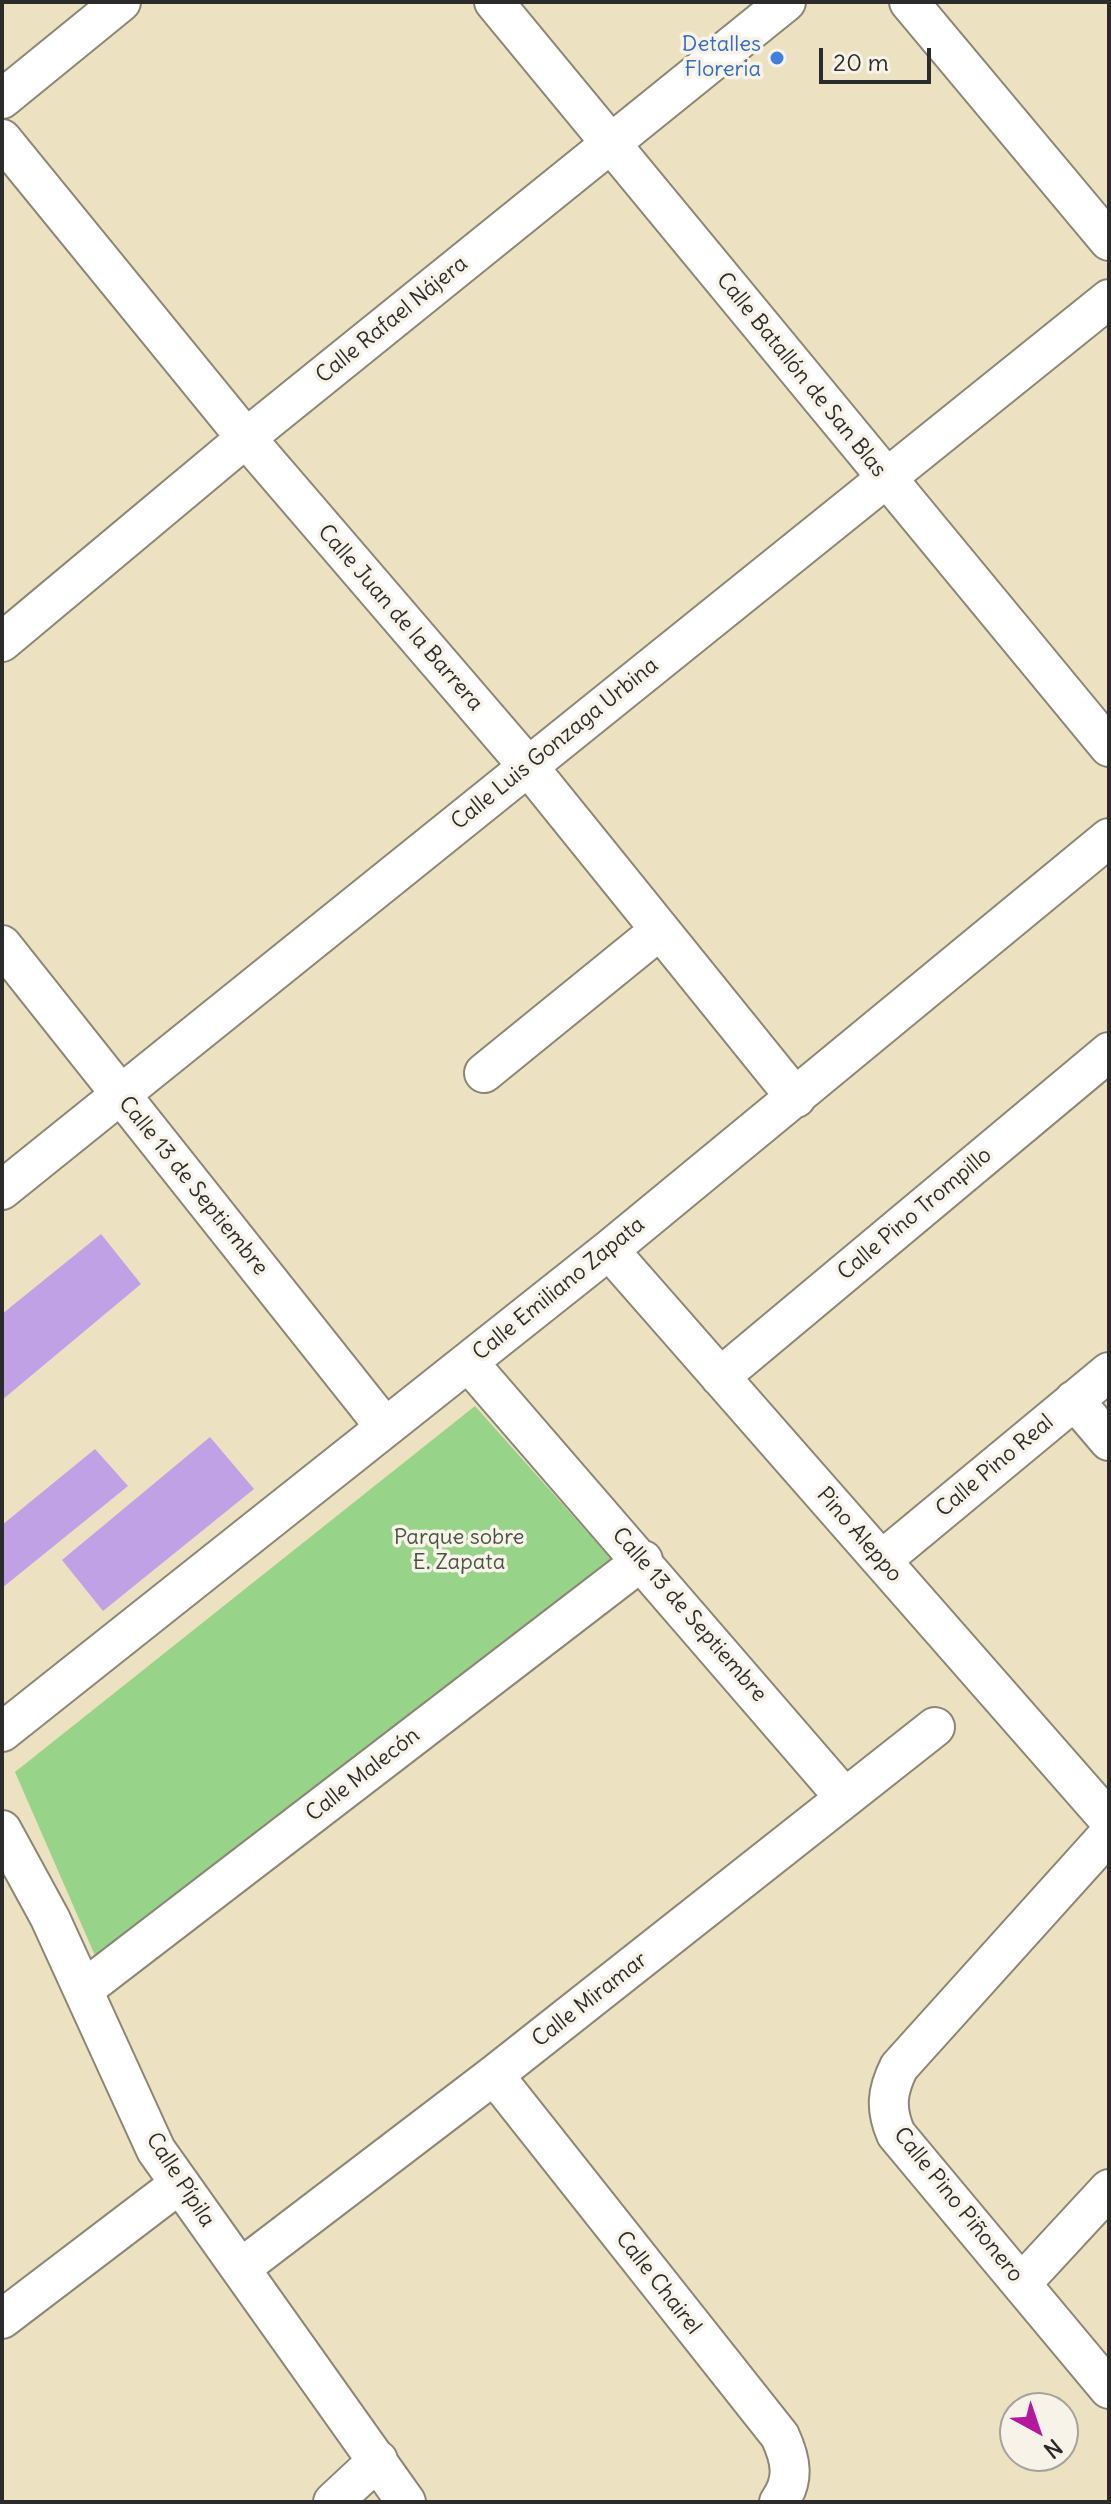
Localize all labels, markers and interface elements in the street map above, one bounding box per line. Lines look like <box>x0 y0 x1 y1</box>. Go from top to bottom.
place label: Detalles Floreria <box>682 32 761 84</box>
scale bar <box>823 32 935 82</box>
text: 20 m <box>833 47 889 77</box>
marker: Detalles Floreria <box>768 49 786 67</box>
street label: Calle Rafael Nájera <box>311 251 473 389</box>
street label: Calle Batallón de San Blas <box>710 267 892 483</box>
street label: Calle Juan de la Barrera <box>312 519 488 717</box>
street label: Calle Luis Gonzaga Urbina <box>446 652 664 836</box>
street label: Calle 13 de Septiembre <box>113 1091 273 1281</box>
street label: Calle Pino Trompillo <box>833 1142 997 1286</box>
street label: Calle Emiliano Zapata <box>468 1212 650 1366</box>
street label: Calle Pino Real <box>931 1409 1059 1523</box>
street label: Pino Aleppo <box>811 1482 907 1588</box>
street label: Calle 13 de Septiembre <box>606 1522 772 1708</box>
park label: Parque sobre E. Zapata <box>394 1525 524 1576</box>
street label: Calle Malecón <box>301 1722 425 1828</box>
street label: Calle Miramar <box>527 1947 653 2053</box>
street label: Calle Pino Piñonero <box>888 2122 1028 2288</box>
street label: Calle Pípila <box>140 2128 220 2232</box>
street label: Calle Chairel <box>610 2226 706 2340</box>
north arrow <box>999 2392 1079 2472</box>
text: N <box>1038 2433 1068 2464</box>

